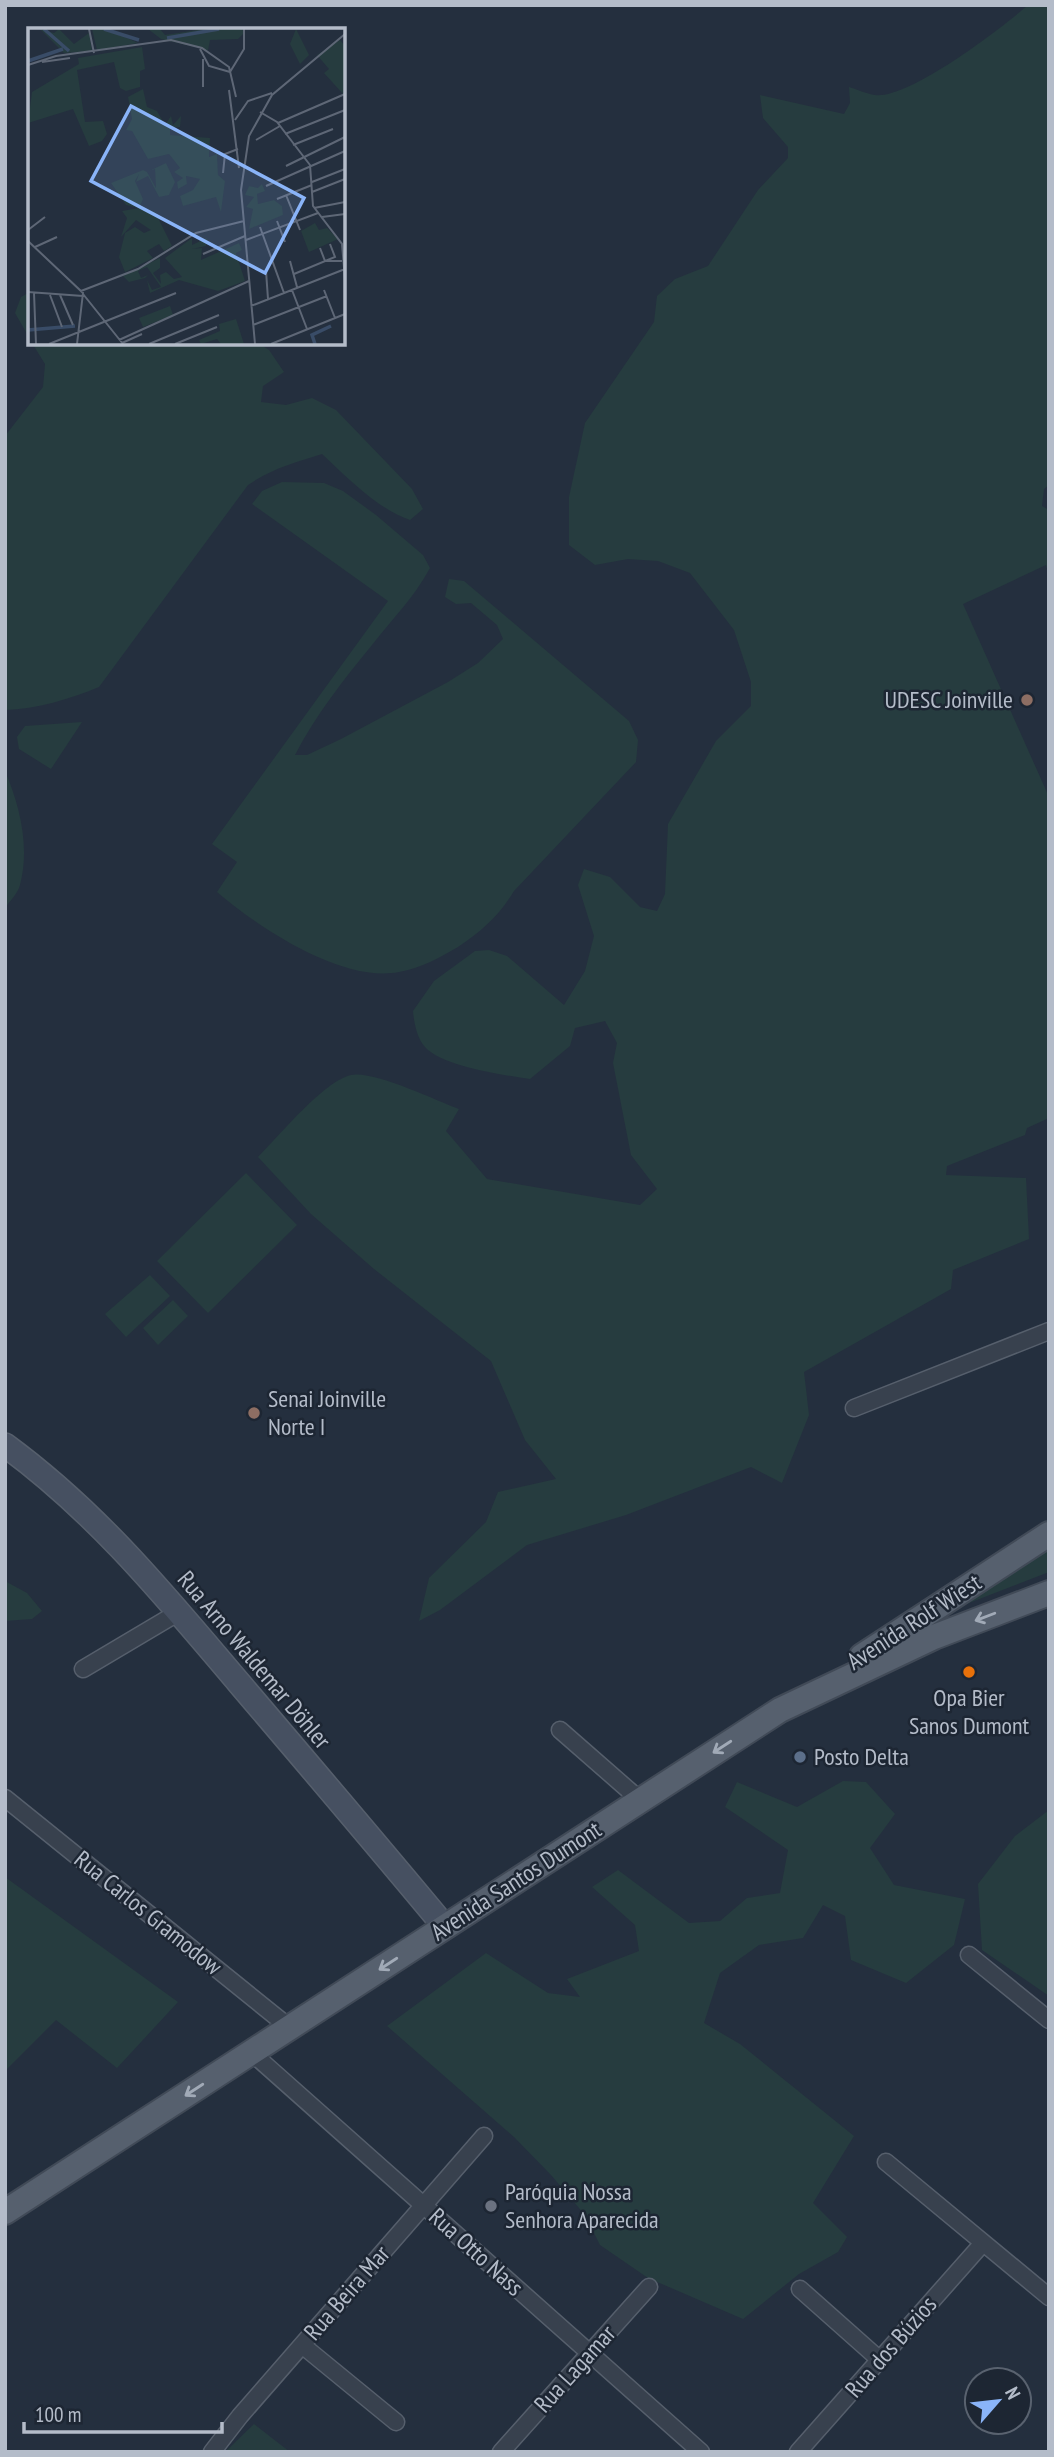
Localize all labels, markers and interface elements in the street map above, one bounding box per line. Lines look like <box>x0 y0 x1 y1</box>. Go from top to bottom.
inset map <box>28 28 345 345</box>
place label: UDESC Joinville <box>885 684 1013 715</box>
marker: UDESC Joinville <box>1019 692 1035 708</box>
place label: Senai Joinville Norte I <box>268 1383 386 1442</box>
marker: Senai Joinville Norte I <box>246 1405 262 1421</box>
street label: Rua Arno Waldemar Döhler <box>171 1564 338 1755</box>
street label: Avenida Rolf Wiest <box>841 1566 987 1677</box>
one-way arrow <box>975 1612 997 1625</box>
marker: Opa Bier Sanos Dumont <box>961 1664 977 1680</box>
place label: Opa Bier Sanos Dumont <box>909 1682 1029 1741</box>
one-way arrow <box>713 1740 733 1754</box>
place label: Posto Delta <box>814 1741 909 1772</box>
marker: Posto Delta <box>792 1749 808 1765</box>
street label: Avenida Santos Dumont <box>425 1814 607 1947</box>
street label: Rua Carlos Gramodow <box>68 1844 229 1982</box>
one-way arrow <box>378 1957 398 1971</box>
one-way arrow <box>185 2082 204 2097</box>
place label: Paróquia Nossa Senhora Aparecida <box>505 2176 659 2235</box>
marker: Paróquia Nossa Senhora Aparecida <box>483 2198 499 2214</box>
street label: Rua Otto Nass <box>422 2201 530 2302</box>
street label: Rua Beira Mar <box>297 2238 397 2347</box>
street label: Rua dos Búzios <box>838 2289 943 2404</box>
street label: Rua Lagamar <box>527 2318 622 2419</box>
north arrow <box>963 2366 1033 2436</box>
text: N <box>1000 2383 1026 2403</box>
scale bar <box>24 2390 222 2434</box>
text: 100 m <box>35 2401 81 2428</box>

